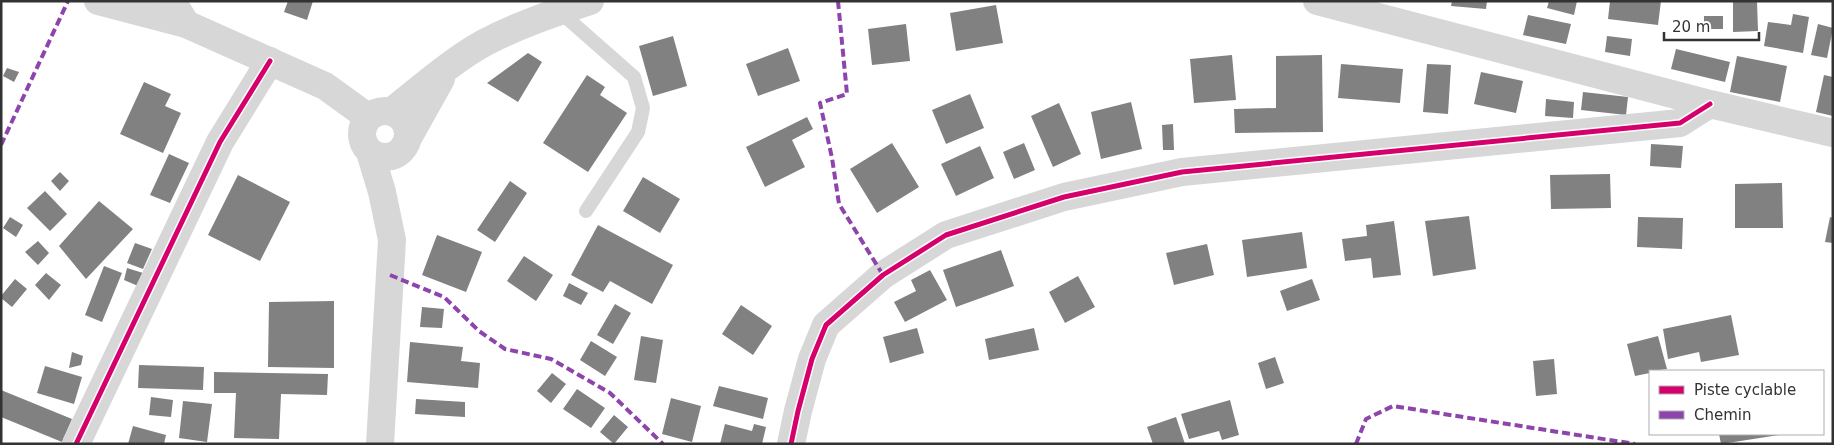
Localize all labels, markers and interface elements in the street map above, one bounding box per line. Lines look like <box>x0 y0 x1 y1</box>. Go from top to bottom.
scale bar <box>1664 10 1759 42</box>
text: 20 m <box>1672 18 1710 36</box>
legend <box>1649 370 1824 435</box>
text: Piste cyclable <box>1694 381 1796 399</box>
text: Chemin <box>1694 406 1752 424</box>

